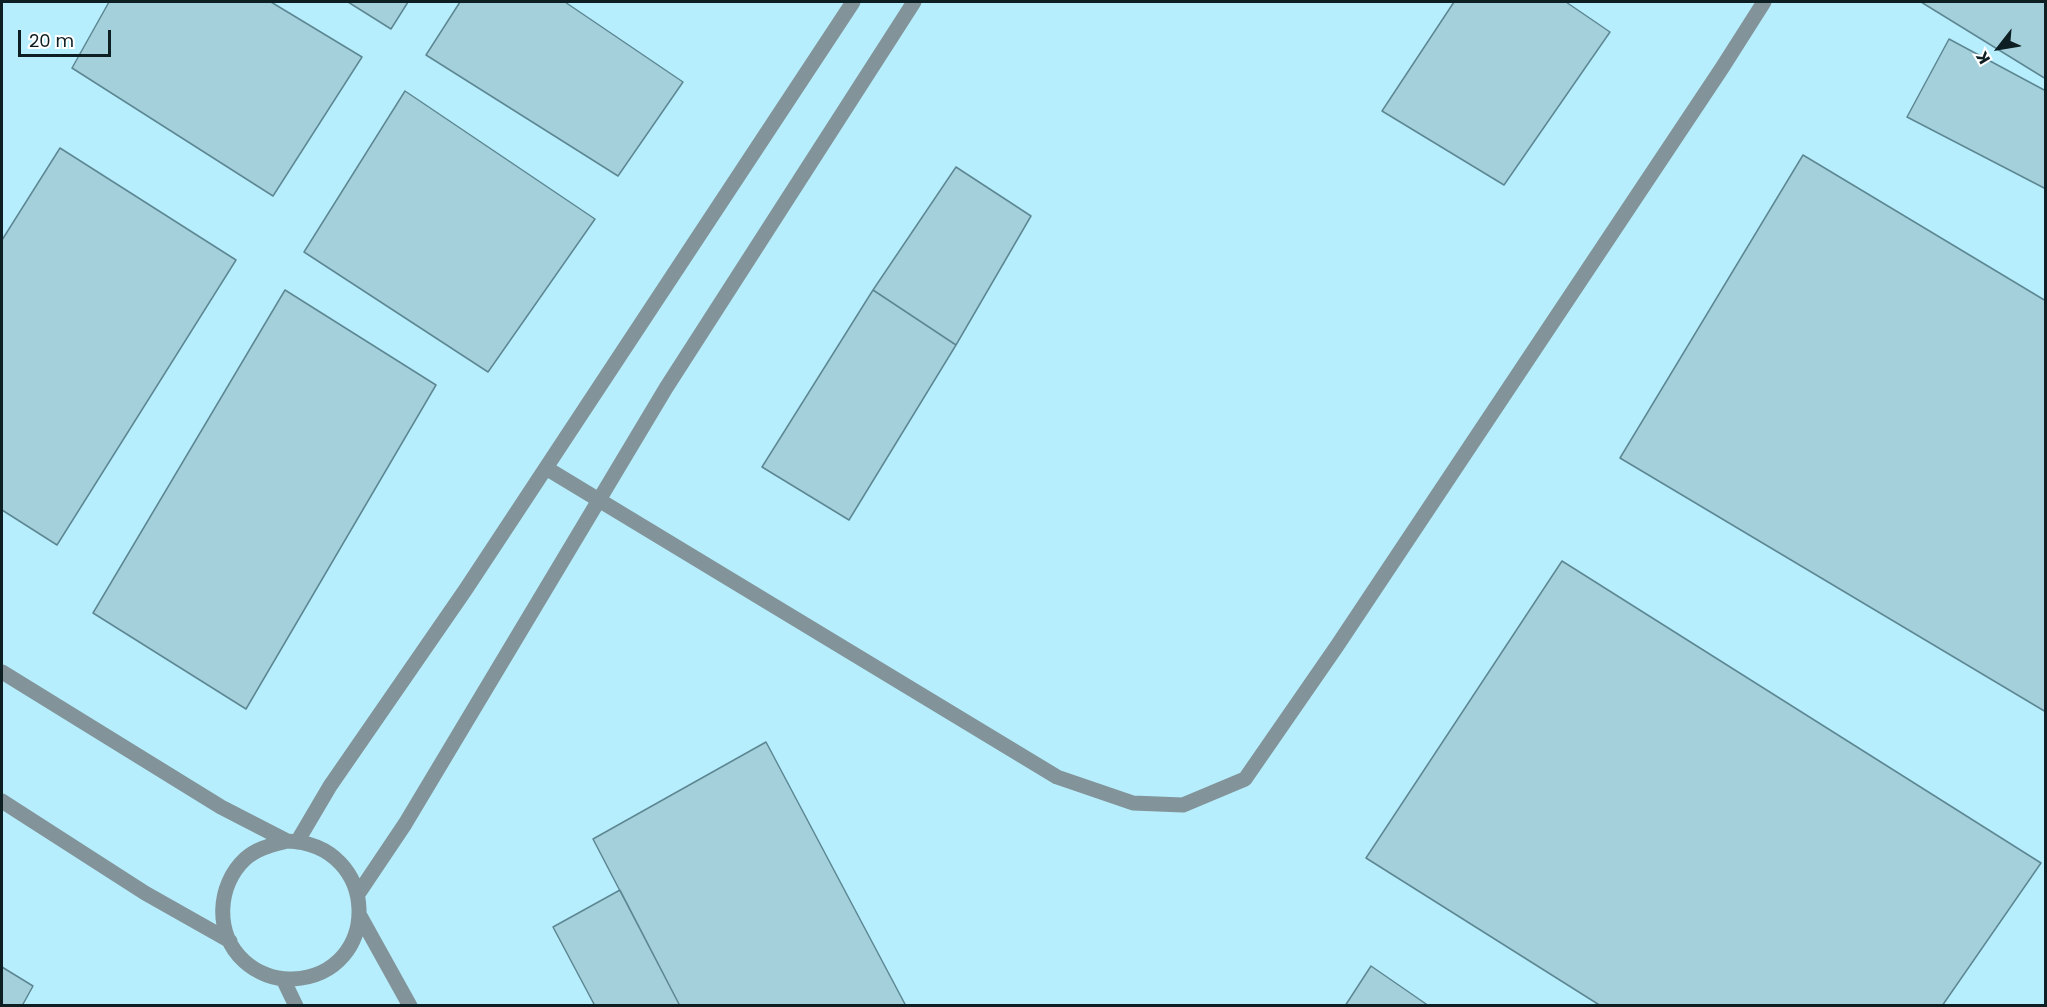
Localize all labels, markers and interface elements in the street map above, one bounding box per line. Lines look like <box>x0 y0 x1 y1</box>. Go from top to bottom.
scale bar <box>21 18 114 56</box>
north arrow <box>1969 18 2029 78</box>
text: 20 m <box>29 28 74 53</box>
text: K <box>1970 47 1996 68</box>

